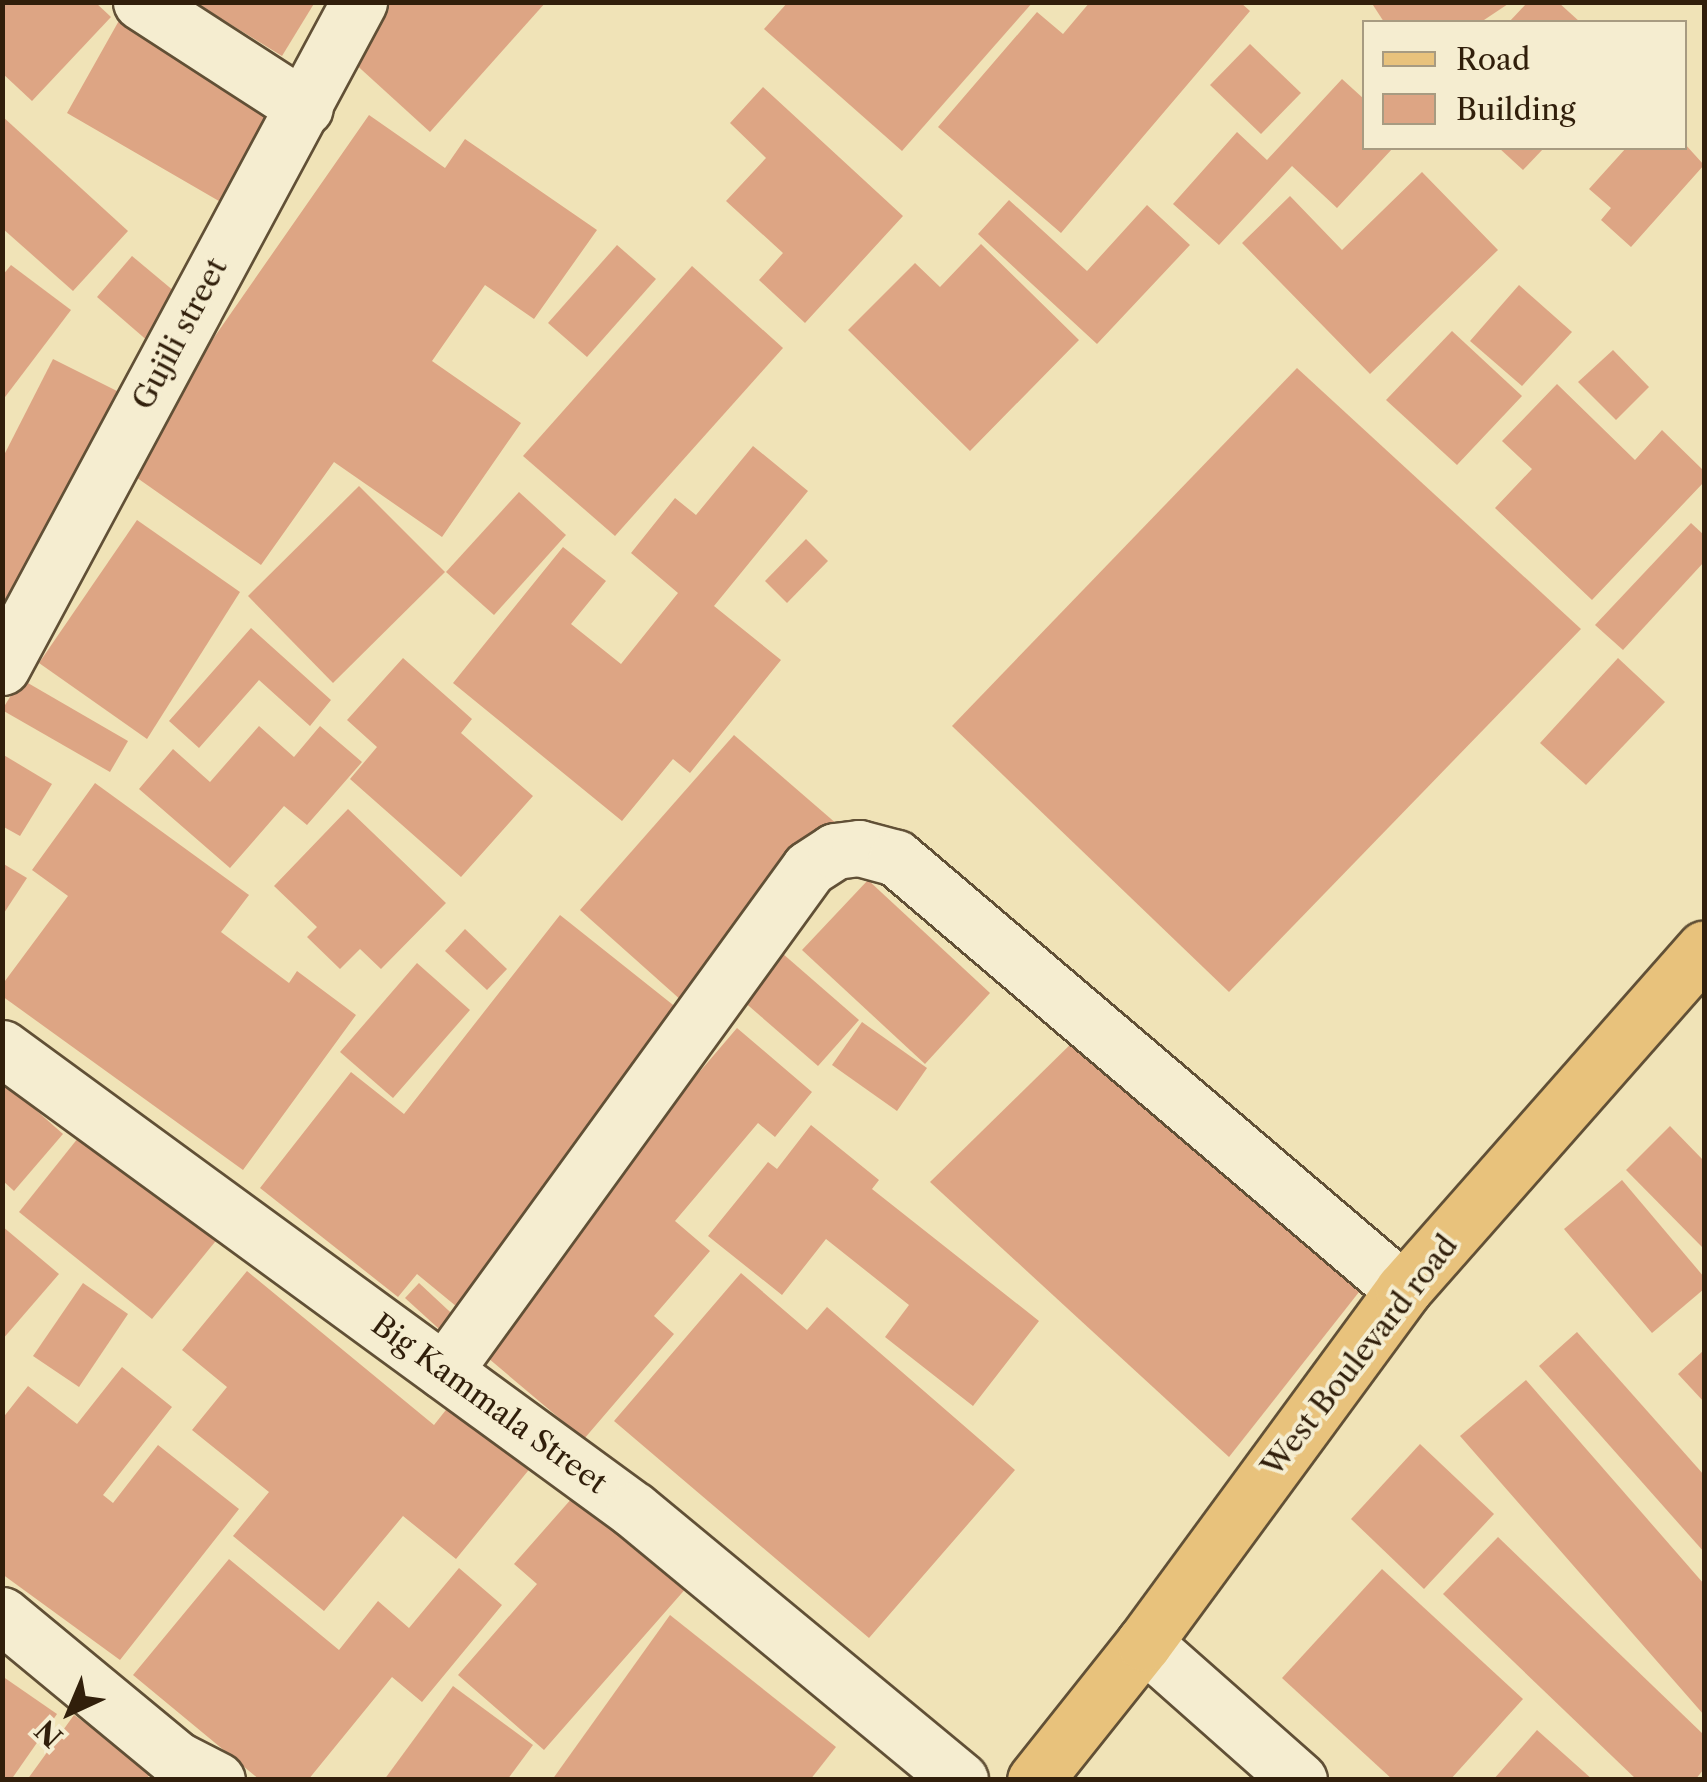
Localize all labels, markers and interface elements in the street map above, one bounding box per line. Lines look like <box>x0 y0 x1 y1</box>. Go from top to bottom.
legend <box>1362 20 1687 150</box>
text: Road <box>1456 41 1530 78</box>
text: Building <box>1456 91 1576 128</box>
street label: Gujili street <box>125 252 235 416</box>
street label: West Boulevard road <box>1255 1228 1465 1484</box>
street label: Big Kammala Street <box>364 1306 614 1502</box>
north arrow <box>20 1662 120 1762</box>
text: N <box>29 1713 70 1754</box>

